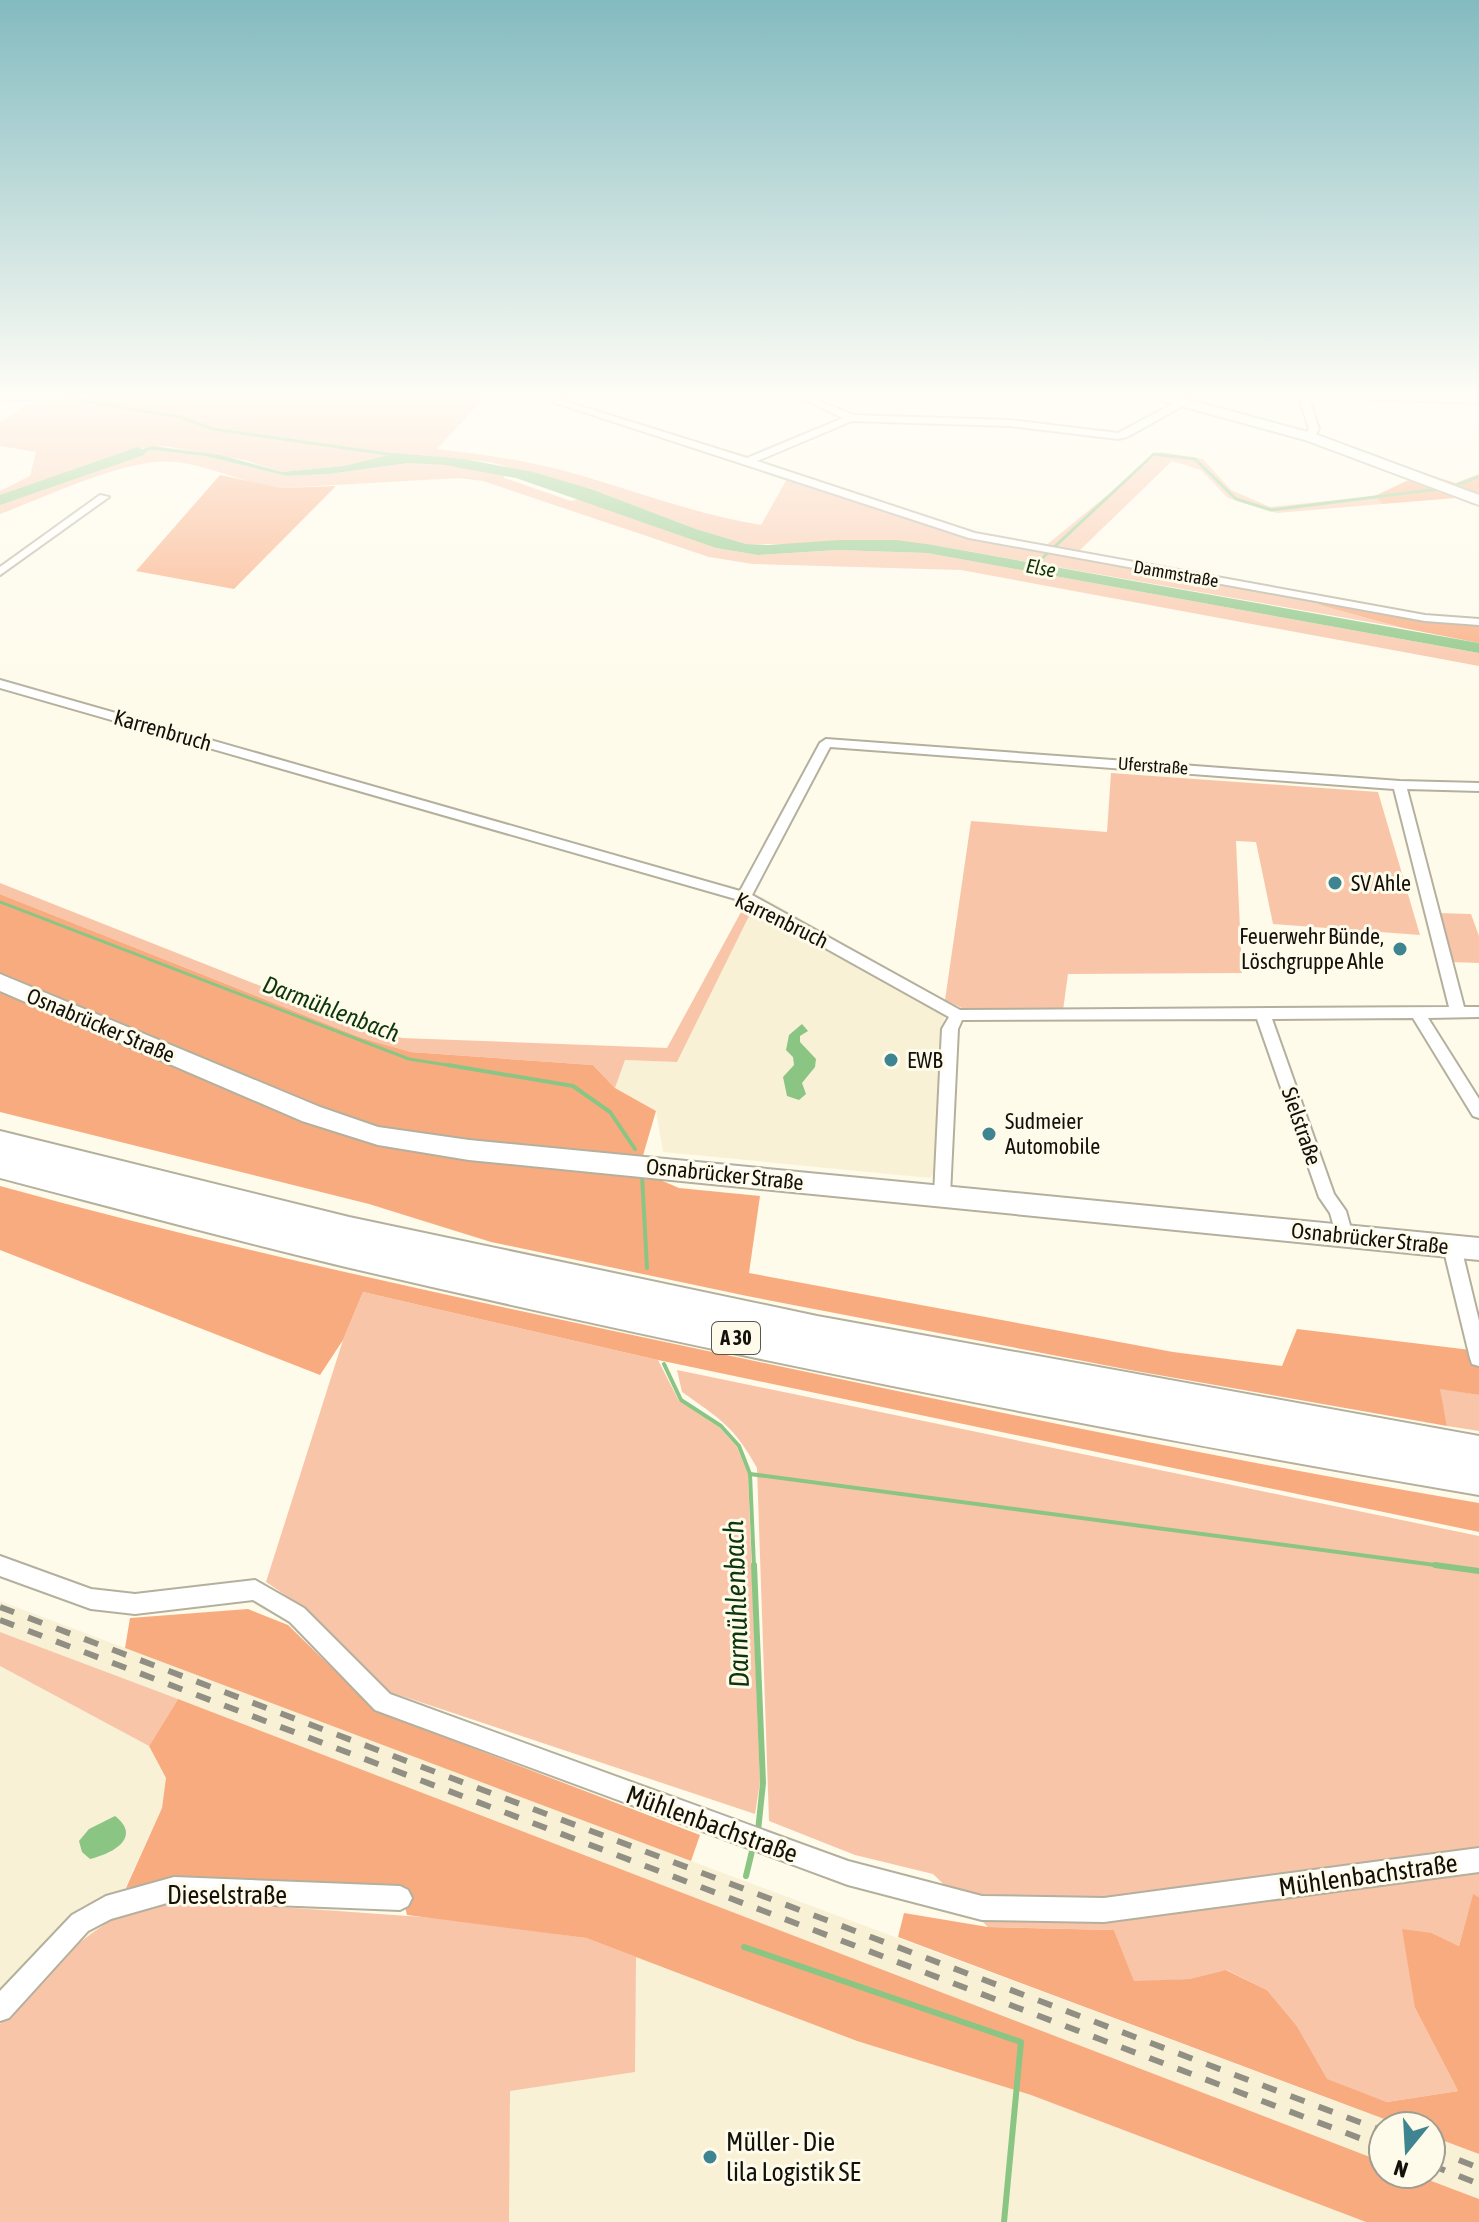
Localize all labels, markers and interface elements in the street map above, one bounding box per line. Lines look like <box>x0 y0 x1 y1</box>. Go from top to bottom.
water label: Else <box>1024 554 1058 581</box>
street label: Dammstraße <box>1132 556 1220 591</box>
street label: Karrenbruch <box>111 704 215 756</box>
street label: Uferstraße <box>1117 753 1189 778</box>
place label: SV Ahle <box>1351 870 1411 896</box>
marker: SV Ahle <box>1326 874 1344 892</box>
street label: Karrenbruch <box>731 886 833 954</box>
place label: Feuerwehr Bünde, Löschgruppe Ahle <box>1239 923 1384 974</box>
marker: Feuerwehr Bünde, Löschgruppe Ahle <box>1391 940 1409 958</box>
water label: Darmühlenbach <box>259 970 403 1047</box>
street label: Osnabrücker Straße <box>23 982 179 1068</box>
place label: EWB <box>907 1047 943 1073</box>
marker: EWB <box>882 1051 900 1069</box>
street label: Sielstraße <box>1277 1084 1327 1168</box>
place label: Sudmeier Automobile <box>1005 1108 1100 1159</box>
marker: Sudmeier Automobile <box>980 1125 998 1143</box>
street label: Osnabrücker Straße <box>645 1153 805 1195</box>
street label: Osnabrücker Straße <box>1290 1217 1450 1259</box>
road number: A 30 <box>712 1322 760 1354</box>
water label: Darmühlenbach <box>717 1519 755 1688</box>
street label: Mühlenbachstraße <box>622 1779 802 1869</box>
street label: Mühlenbachstraße <box>1277 1848 1459 1902</box>
street label: Dieselstraße <box>167 1880 287 1910</box>
north arrow <box>1367 2110 1447 2190</box>
place label: Müller - Die lila Logistik SE <box>726 2127 861 2187</box>
marker: Müller - Die lila Logistik SE <box>701 2148 719 2166</box>
text: N <box>1391 2155 1411 2183</box>

